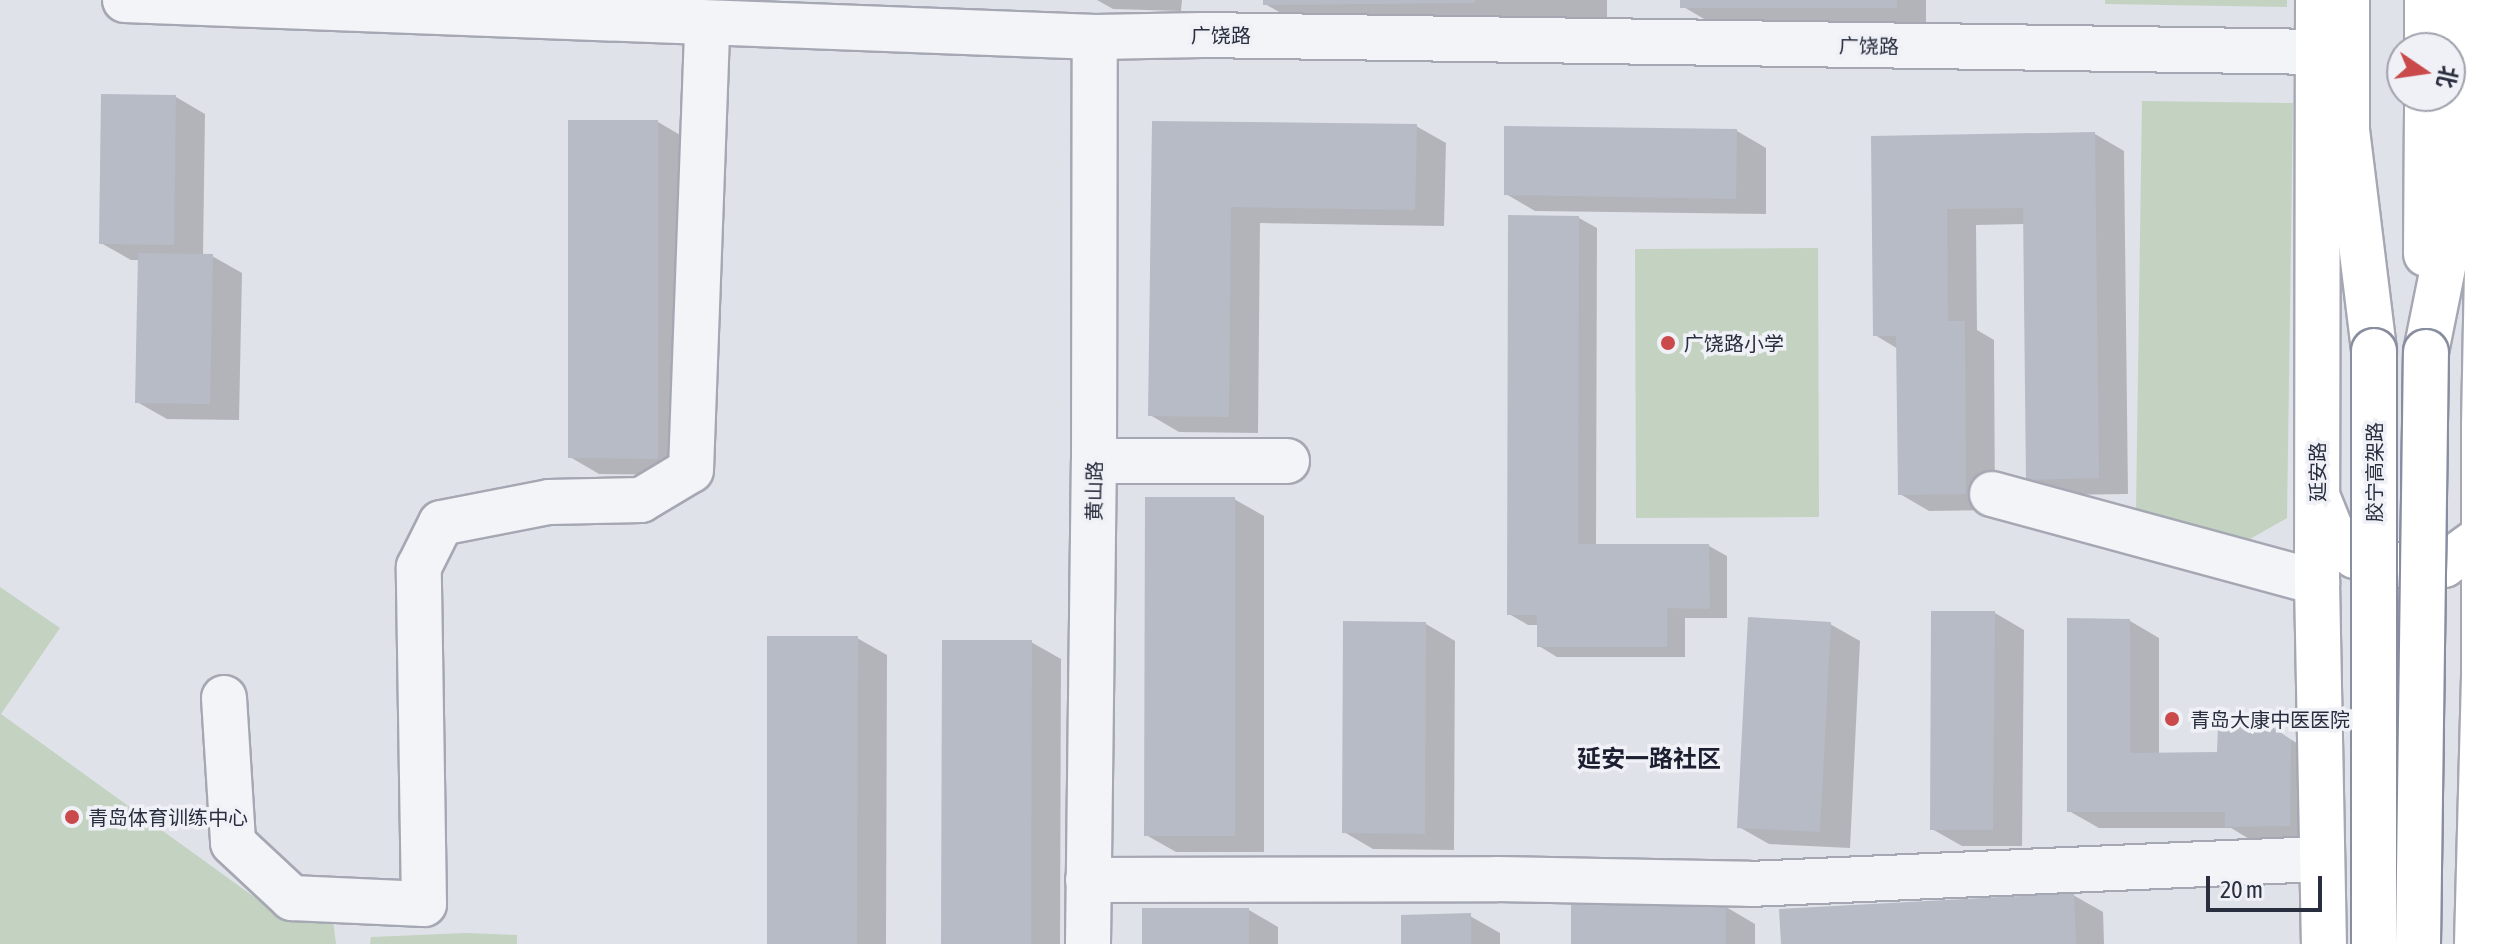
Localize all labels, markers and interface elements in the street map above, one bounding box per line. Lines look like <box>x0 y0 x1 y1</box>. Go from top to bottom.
street label: 广饶路 <box>1191 23 1251 47</box>
north arrow <box>2386 32 2466 112</box>
street label: 广饶路 <box>1839 33 1899 59</box>
text: 北 <box>2432 63 2463 91</box>
place label: 广饶路小学 <box>1684 331 1784 355</box>
marker: 广饶路小学 <box>1659 334 1677 352</box>
street label: 胶宁高架路 <box>2362 422 2386 522</box>
street label: 延安路 <box>2305 442 2329 502</box>
street label: 黄山路 <box>1081 461 1107 521</box>
place label: 青岛大康中医医院 <box>2190 707 2350 731</box>
marker: 青岛大康中医医院 <box>2161 708 2183 730</box>
district label: 延安一路社区 <box>1577 745 1721 773</box>
place label: 青岛体育训练中心 <box>88 805 248 829</box>
marker: 青岛体育训练中心 <box>63 808 81 826</box>
scale bar <box>2210 860 2326 910</box>
text: 20 m <box>2220 876 2263 903</box>

